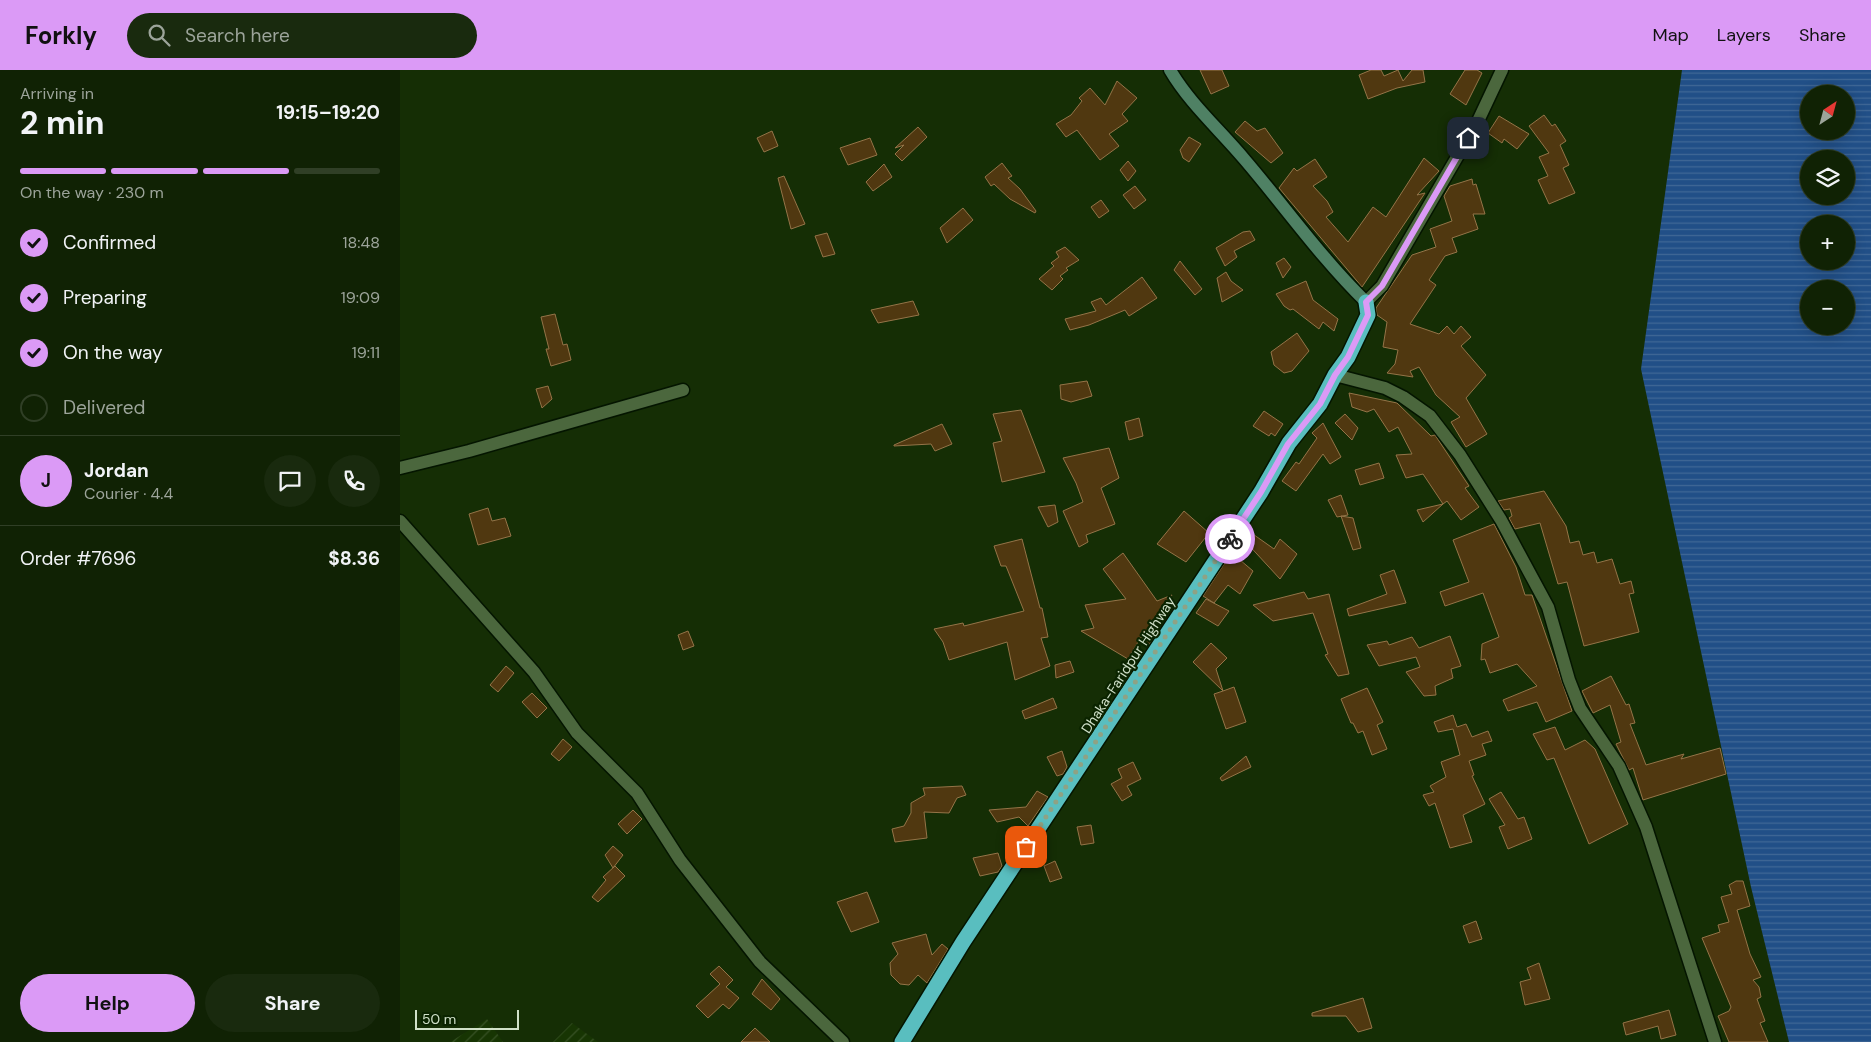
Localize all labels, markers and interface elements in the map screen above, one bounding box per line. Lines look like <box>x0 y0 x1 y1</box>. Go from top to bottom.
search box <box>127 13 477 58</box>
text: Forkly <box>25 20 97 51</box>
icon: search <box>145 21 173 49</box>
text: Search here <box>185 23 290 48</box>
text: Map <box>1653 23 1689 47</box>
text: Layers <box>1717 23 1771 47</box>
text: Share <box>1799 23 1846 47</box>
text: Arriving in <box>20 83 94 104</box>
north arrow <box>1800 85 1855 140</box>
map controls <box>1800 85 1855 335</box>
text: 19:15–19:20 <box>276 100 380 125</box>
text: 2 min <box>20 102 105 144</box>
pin <box>1447 117 1489 159</box>
icon: home <box>1454 124 1482 152</box>
button: layers <box>1800 150 1855 205</box>
text: On the way · 230 m <box>20 182 164 203</box>
button: + <box>1800 215 1855 270</box>
icon: check <box>20 229 48 257</box>
text: Confirmed <box>63 230 156 255</box>
text: 18:48 <box>343 232 380 253</box>
button: − <box>1800 280 1855 335</box>
icon: check <box>20 284 48 312</box>
text: Preparing <box>63 285 147 310</box>
text: 19:09 <box>341 287 380 308</box>
icon: check <box>20 339 48 367</box>
text: On the way <box>63 340 163 365</box>
text: 19:11 <box>352 342 380 363</box>
text: Delivered <box>63 395 145 420</box>
button: chat <box>264 455 316 507</box>
button: phone <box>328 455 380 507</box>
text: Jordan <box>84 458 149 483</box>
text: J <box>41 468 51 493</box>
text: Courier · 4.4 <box>84 483 173 504</box>
courier <box>1205 514 1255 564</box>
icon: bike <box>1216 525 1244 553</box>
text: Order #7696 <box>20 546 137 571</box>
text: $8.36 <box>328 546 380 571</box>
street label: Dhaka-Faridpur Highway <box>1077 593 1179 737</box>
pin <box>1005 826 1047 868</box>
icon: bag <box>1012 833 1040 861</box>
button: Help <box>20 974 195 1032</box>
button: Share <box>205 974 380 1032</box>
scale bar <box>415 1007 519 1030</box>
text: 50 m <box>422 1010 456 1028</box>

